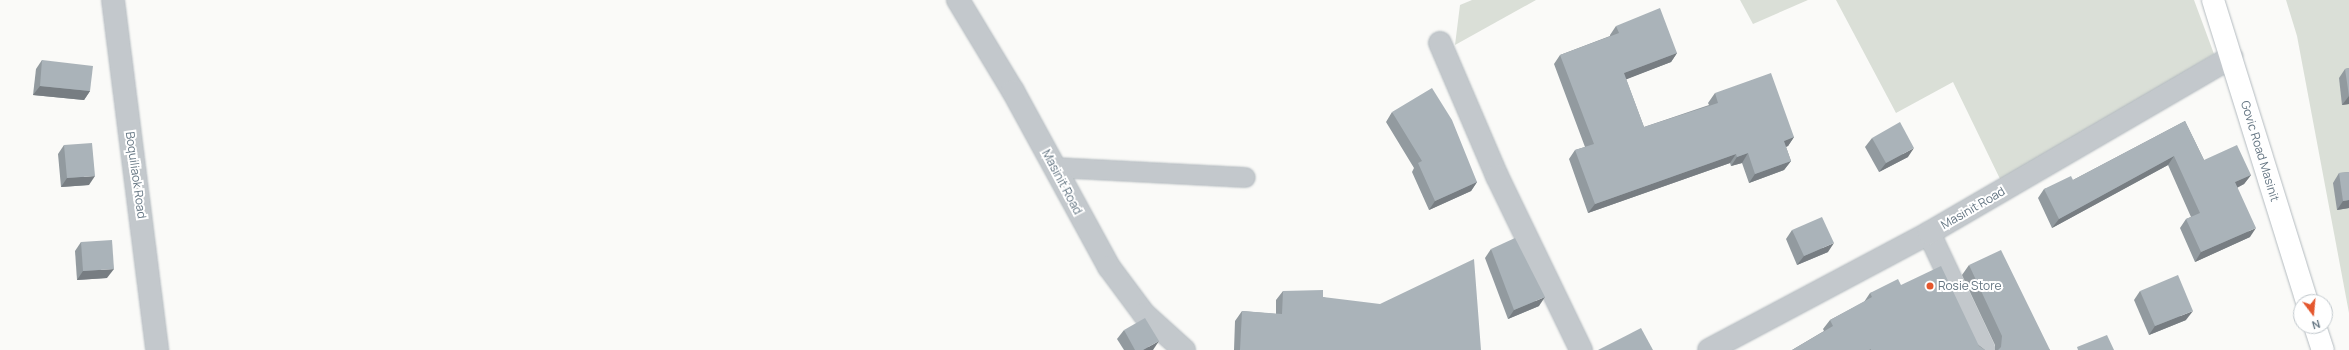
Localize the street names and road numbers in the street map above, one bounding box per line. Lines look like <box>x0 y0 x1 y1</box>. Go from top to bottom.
street label: Govic Road Masinit <box>2238 99 2282 203</box>
street label: Boquiliaok Road <box>123 131 149 219</box>
street label: Masinit Road <box>1039 147 1085 217</box>
street label: Masinit Road <box>1938 184 2008 232</box>

